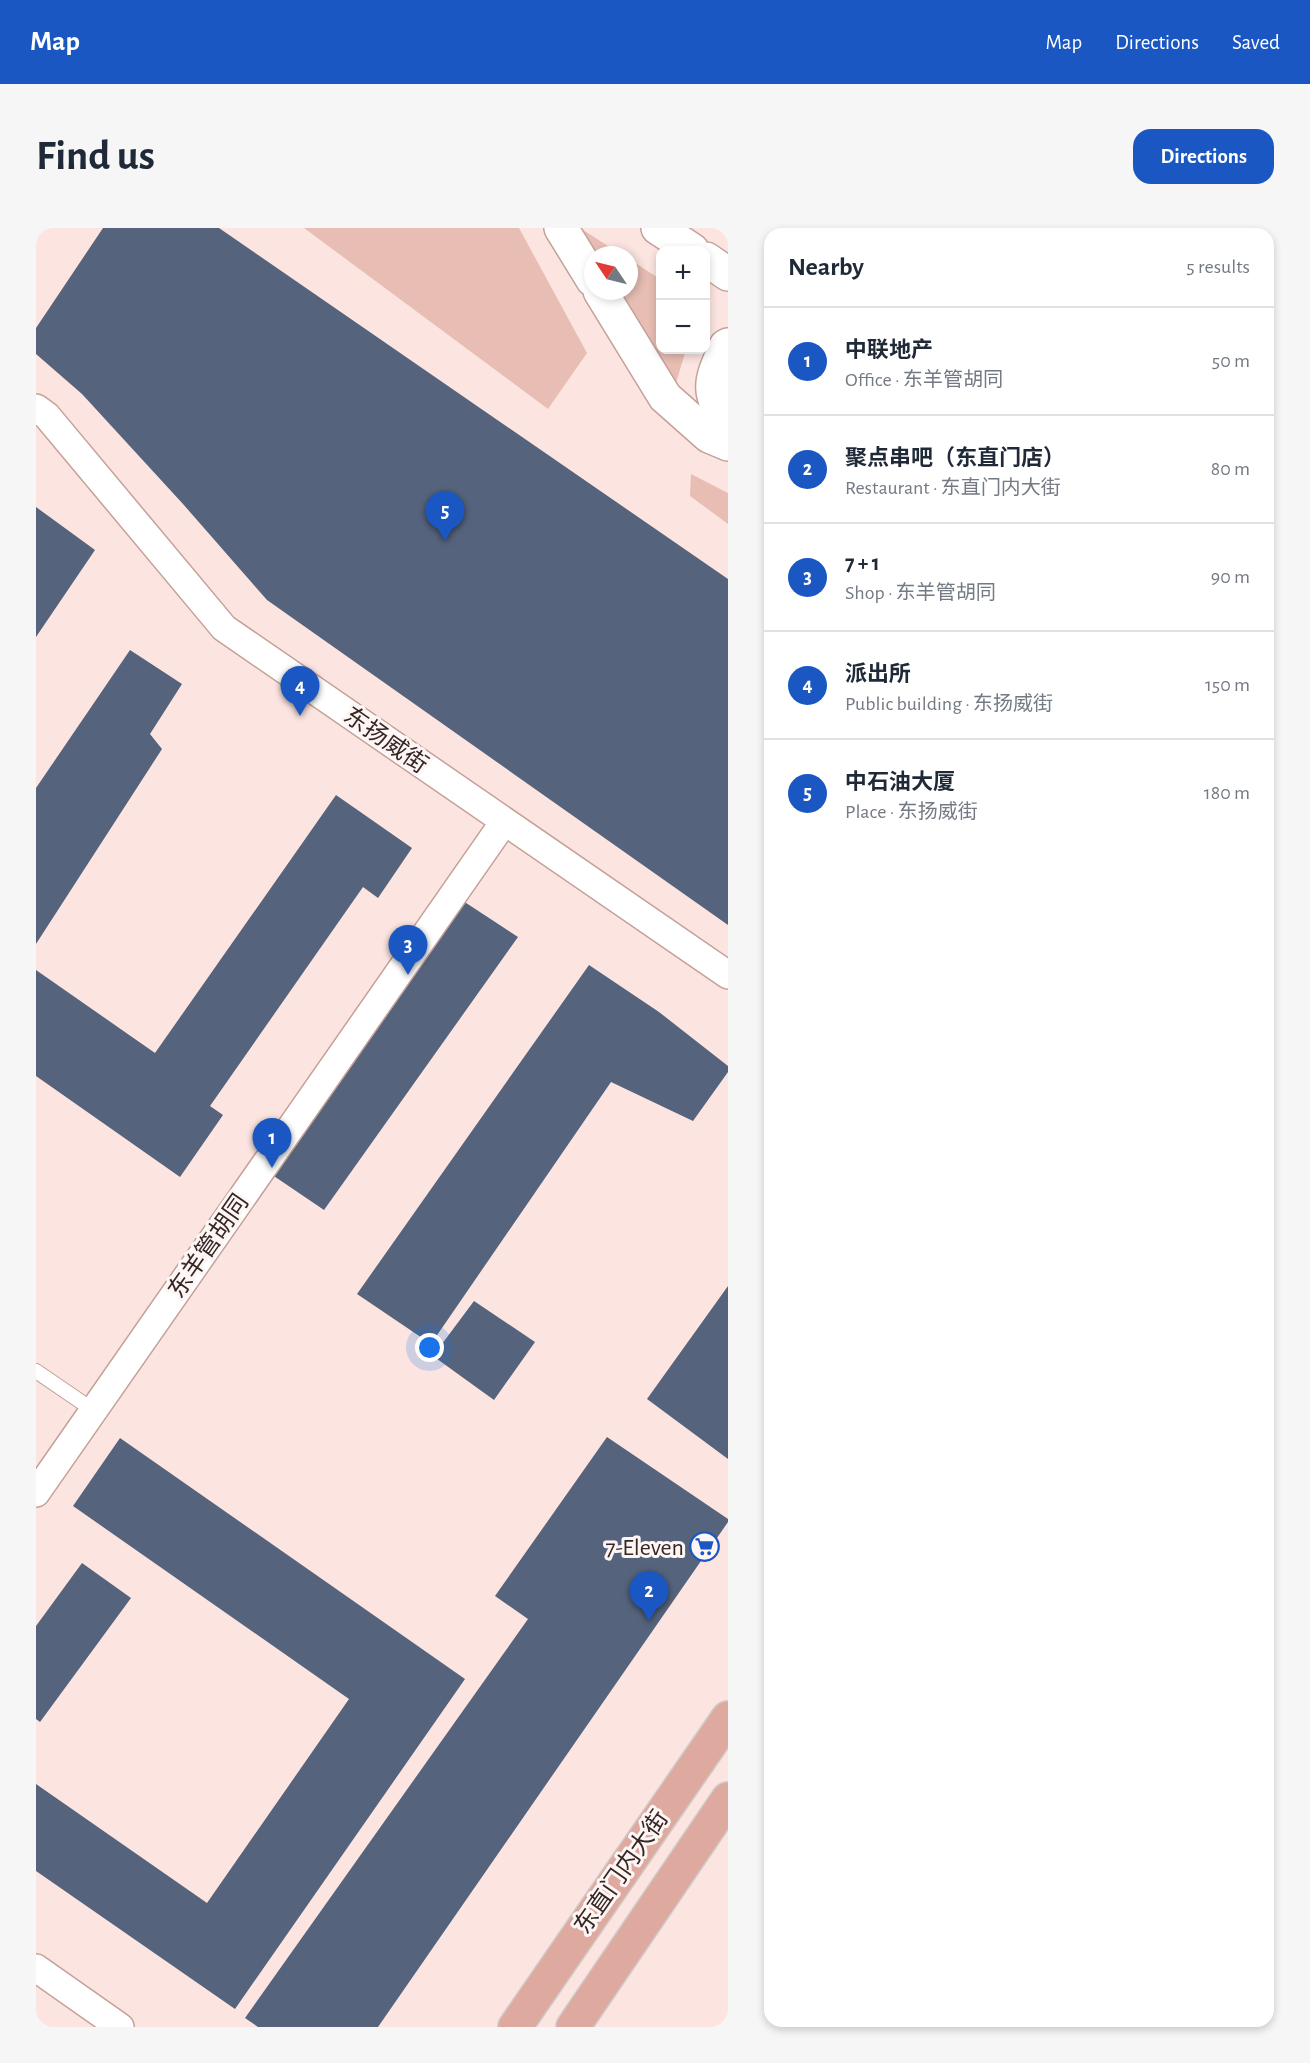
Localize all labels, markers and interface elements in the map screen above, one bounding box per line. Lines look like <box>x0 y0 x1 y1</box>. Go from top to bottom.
text: Map <box>30 28 80 56</box>
text: Map <box>1046 32 1082 53</box>
text: Directions <box>1115 32 1199 53</box>
text: Saved <box>1232 32 1280 53</box>
button: Directions <box>1133 129 1274 184</box>
text: Find us <box>36 135 155 177</box>
north arrow <box>584 246 638 300</box>
map controls <box>656 246 710 354</box>
button: + <box>656 246 710 300</box>
text: Nearby <box>788 254 864 280</box>
text: 5 results <box>1186 257 1250 277</box>
button: − <box>656 300 710 354</box>
text: 中联地产 <box>845 339 933 361</box>
text: 1 <box>804 351 811 371</box>
text: 50 m <box>1212 351 1250 371</box>
text: Office · 东羊管胡同 <box>845 370 1003 390</box>
text: 聚点串吧（东直门店） <box>845 447 1065 469</box>
text: 2 <box>803 459 812 479</box>
text: 80 m <box>1211 459 1250 479</box>
text: Restaurant · 东直门内大街 <box>845 478 1061 498</box>
pin: 5 <box>426 492 464 541</box>
text: 7 + 1 <box>845 552 880 574</box>
text: 3 <box>803 567 812 587</box>
text: 90 m <box>1211 567 1250 587</box>
text: Shop · 东羊管胡同 <box>845 583 996 603</box>
text: 派出所 <box>845 663 911 685</box>
pin: 4 <box>280 666 320 716</box>
text: 4 <box>802 675 813 695</box>
text: 150 m <box>1205 675 1250 695</box>
text: Public building · 东扬威街 <box>845 694 1053 714</box>
street label: 东扬威街 <box>339 702 433 778</box>
text: 中石油大厦 <box>845 771 955 793</box>
text: 5 <box>803 783 812 803</box>
text: 180 m <box>1204 783 1250 803</box>
text: Place · 东扬威街 <box>845 802 978 822</box>
pin: 3 <box>388 926 428 975</box>
pin: 1 <box>252 1118 292 1168</box>
street label: 东羊管胡同 <box>163 1189 253 1303</box>
your location <box>415 1333 444 1362</box>
supermarket icon: 7-Eleven <box>689 1531 721 1563</box>
place label: 7-Eleven <box>606 1536 684 1560</box>
pin: 2 <box>630 1572 668 1621</box>
street label: 东直门内大街 <box>569 1806 673 1938</box>

